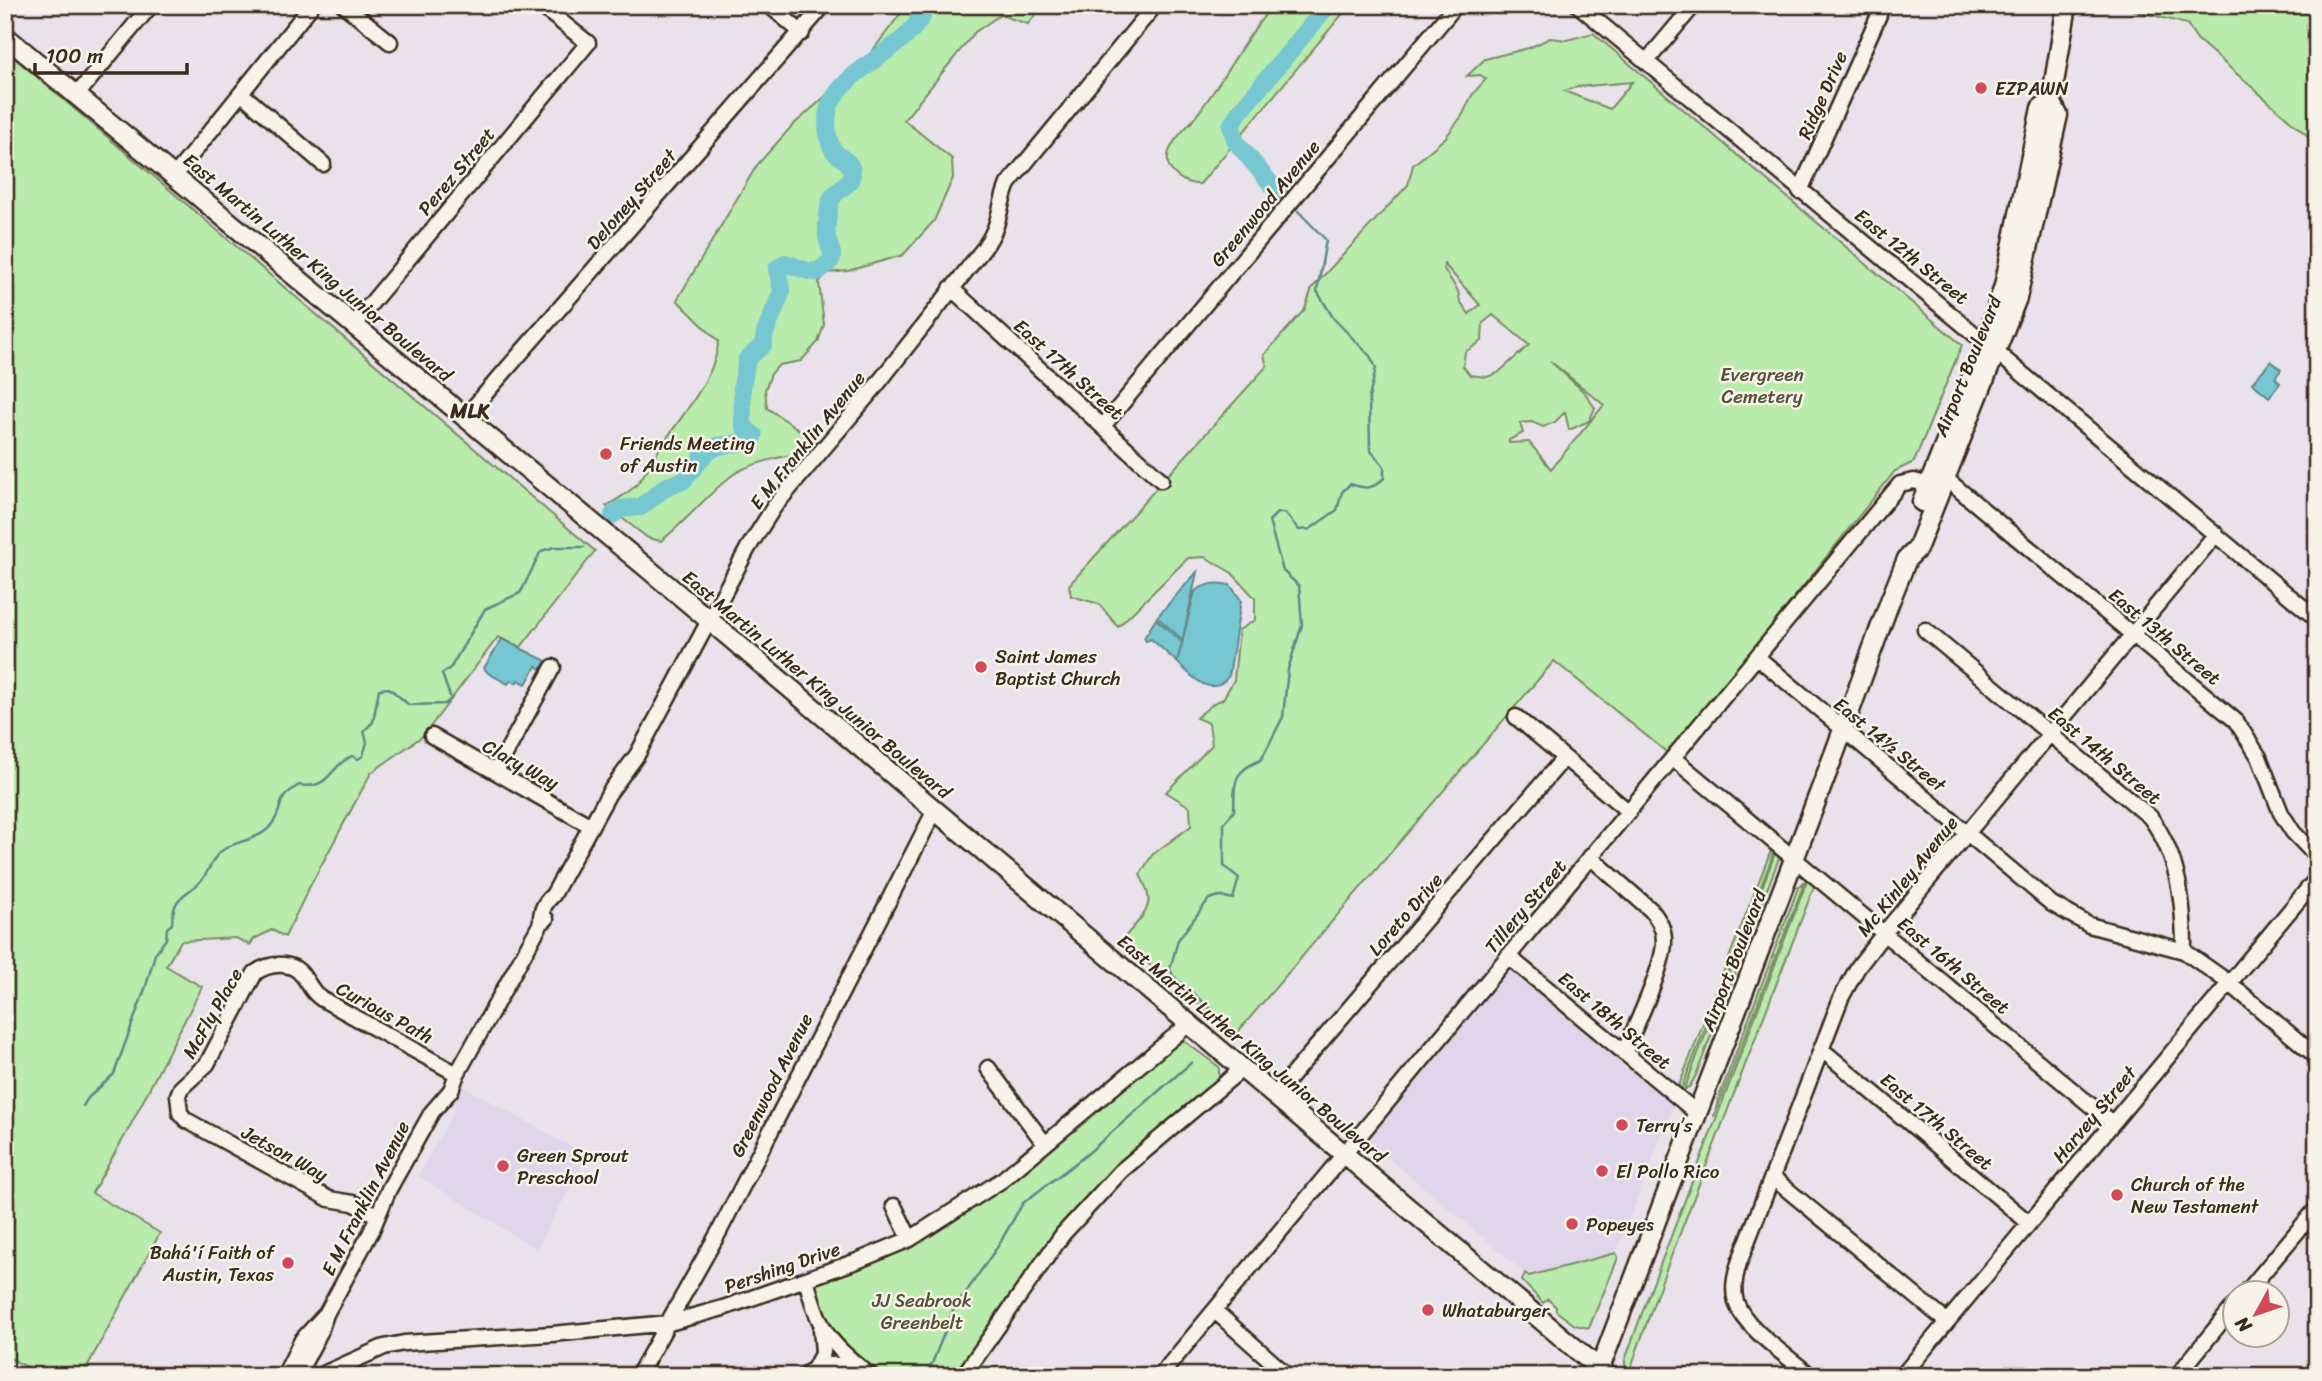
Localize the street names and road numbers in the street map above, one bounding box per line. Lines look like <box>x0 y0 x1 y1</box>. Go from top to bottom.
street label: Ridge Drive <box>1788 45 1857 145</box>
street label: Perez Street <box>409 120 504 223</box>
street label: Greenwood Avenue <box>1202 132 1329 274</box>
street label: Deloney Street <box>578 140 686 258</box>
street label: East Martin Luther King Junior Boulevard <box>175 144 461 392</box>
street label: East 12th Street <box>1847 200 1976 313</box>
street label: Airport Boulevard <box>1924 290 2011 442</box>
street label: East 17th Street <box>1006 310 1132 428</box>
street label: E M Franklin Avenue <box>741 364 874 517</box>
street label: East Martin Luther King Junior Boulevard <box>674 561 960 809</box>
street label: East 13th Street <box>2101 579 2229 694</box>
street label: East 14½ Street <box>1826 688 1954 801</box>
street label: East 14th Street <box>2040 698 2169 813</box>
street label: Clary Way <box>476 730 565 799</box>
street label: Mc Kinley Avenue <box>1848 808 1967 944</box>
street label: Tillery Street <box>1476 852 1575 961</box>
street label: Loreto Drive <box>1360 865 1451 964</box>
street label: Airport Boulevard <box>1691 884 1776 1037</box>
street label: East 16th Street <box>1890 908 2018 1023</box>
street label: East Martin Luther King Junior Boulevard <box>1109 925 1395 1173</box>
street label: McFly Place <box>173 961 252 1065</box>
street label: East 18th Street <box>1550 963 1679 1078</box>
street label: Curious Path <box>330 972 440 1053</box>
street label: Greenwood Avenue <box>721 1007 822 1163</box>
street label: Harvey Street <box>2044 1057 2146 1170</box>
street label: East 17th Street <box>1873 1064 2001 1179</box>
street label: E M Franklin Avenue <box>312 1115 419 1282</box>
street label: Jetson Way <box>234 1116 334 1191</box>
street label: Pershing Drive <box>720 1232 845 1303</box>

